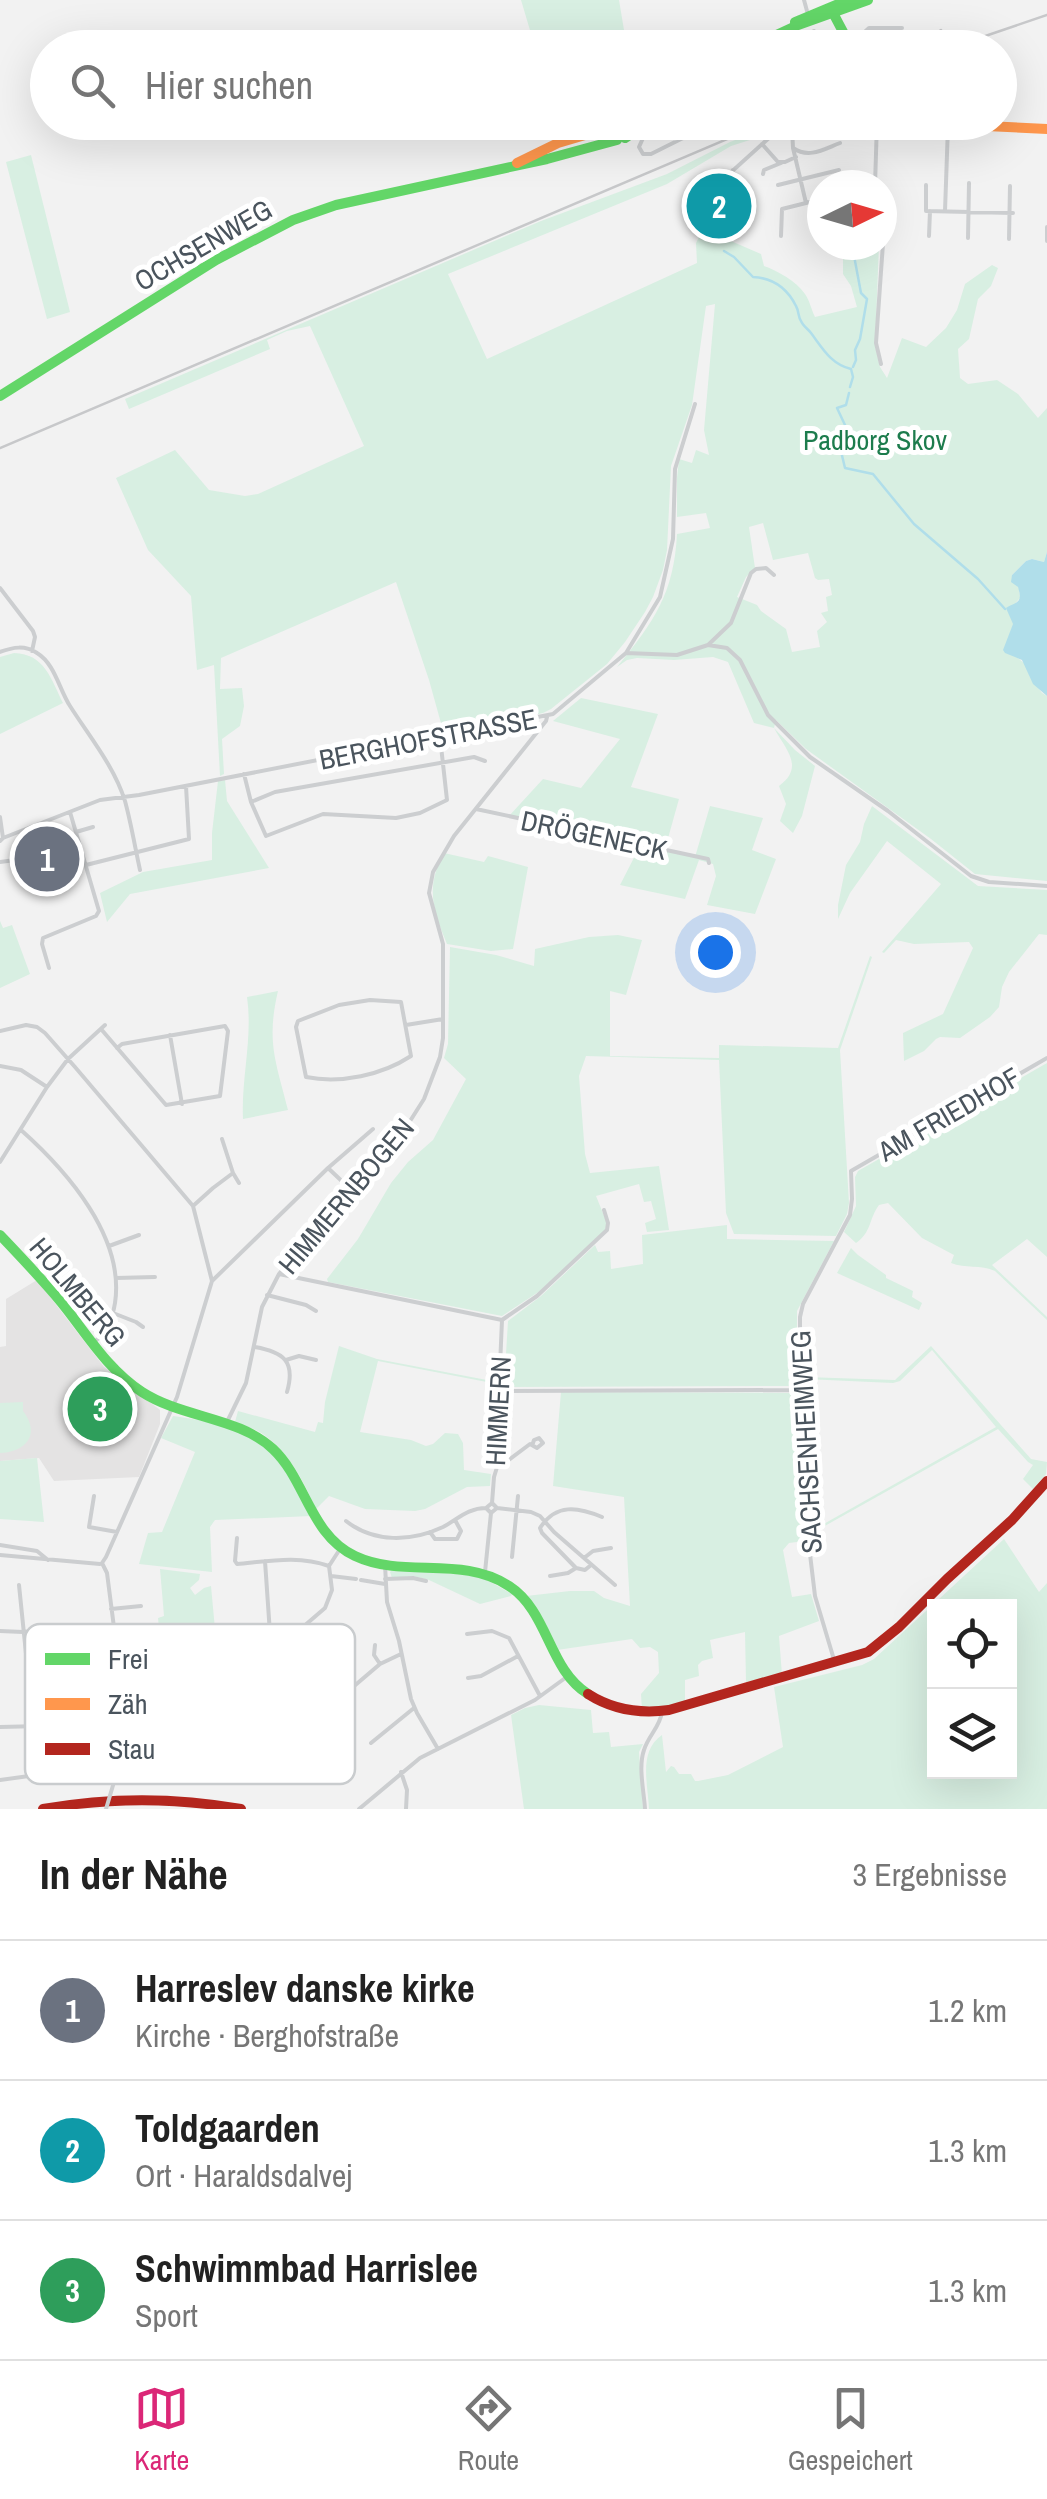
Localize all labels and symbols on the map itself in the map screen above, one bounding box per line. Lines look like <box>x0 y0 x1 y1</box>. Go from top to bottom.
pin: 2 <box>686 168 752 244</box>
north arrow <box>807 170 897 260</box>
street label: OCHSENWEG <box>127 190 279 300</box>
park label: Padborg Skov <box>803 421 948 459</box>
street label: BERGHOFSTRASSE <box>316 699 540 779</box>
street label: DRÖGENECK <box>518 801 670 869</box>
pin: 1 <box>15 822 80 896</box>
your location <box>690 927 741 978</box>
street label: AM FRIEDHOF <box>870 1058 1027 1171</box>
street label: HIMMERNBOGEN <box>270 1110 422 1282</box>
street label: HOLMBERG <box>21 1229 135 1355</box>
street label: SACHSENHEIMWEG <box>781 1330 831 1554</box>
street label: HIMMERN <box>476 1355 520 1467</box>
pin: 3 <box>68 1372 132 1446</box>
legend <box>25 1624 355 1784</box>
text: Frei <box>108 1640 149 1678</box>
text: Zäh <box>108 1685 148 1723</box>
text: Stau <box>108 1730 155 1768</box>

